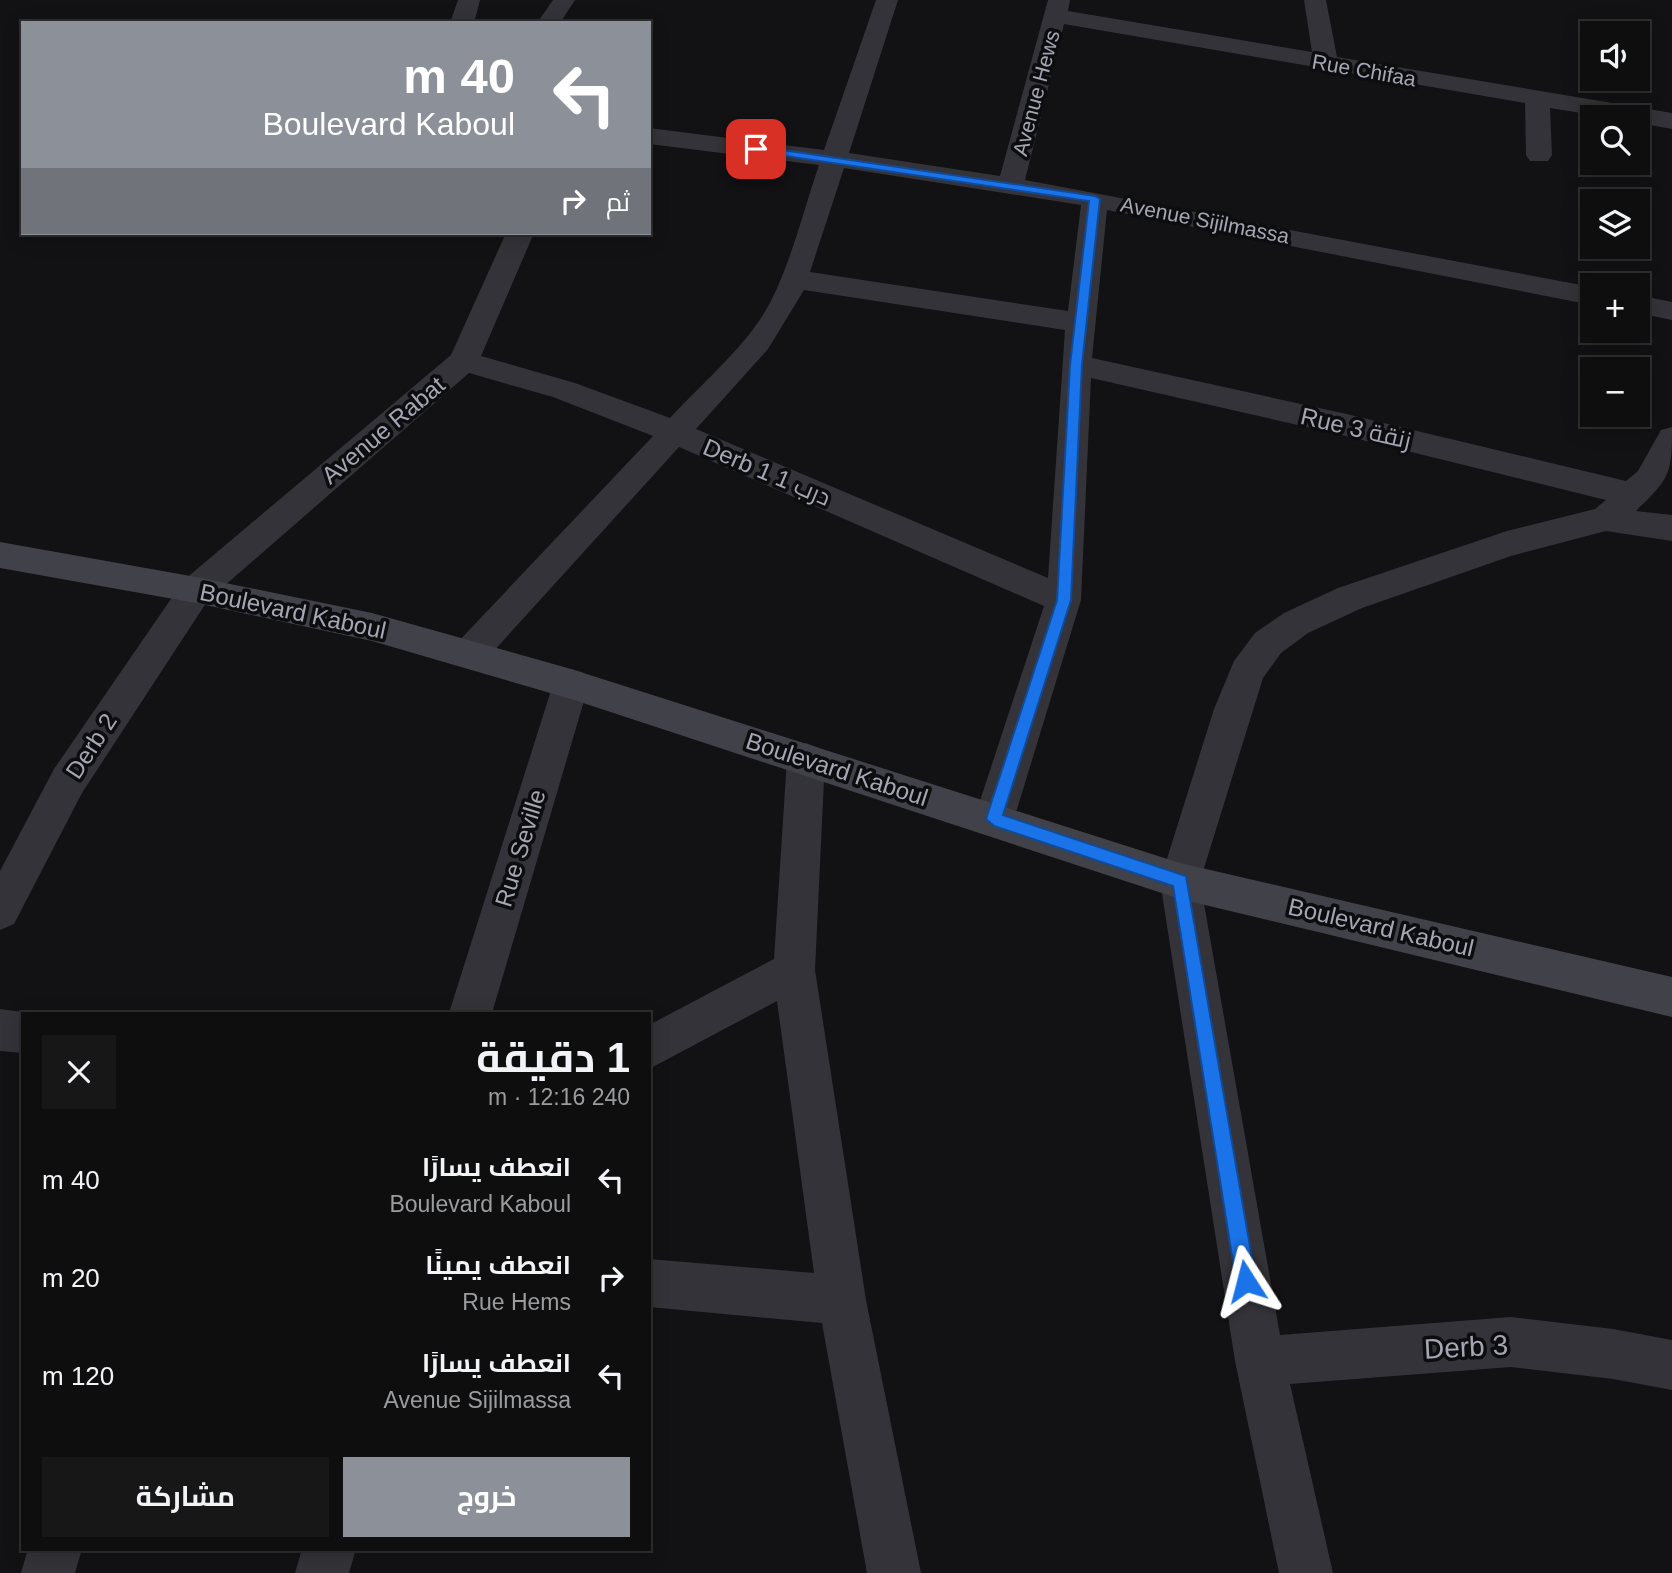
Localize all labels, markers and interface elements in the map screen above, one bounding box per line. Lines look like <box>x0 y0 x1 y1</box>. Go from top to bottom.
map controls <box>1580 21 1650 427</box>
button: sound <box>1580 21 1650 91</box>
street label: Avenue Hews <box>1008 28 1064 158</box>
text: 40 m <box>403 49 515 103</box>
icon: left <box>539 49 630 140</box>
street label: Rue Chifaa <box>1310 50 1418 91</box>
button: search <box>1580 105 1650 175</box>
text: Boulevard Kaboul <box>262 106 515 142</box>
pin <box>726 119 786 179</box>
icon: arrive <box>737 130 775 168</box>
icon: right <box>554 182 592 220</box>
text: ثم <box>606 187 630 217</box>
button: layers <box>1580 189 1650 259</box>
street label: Avenue Sijilmassa <box>1119 192 1292 248</box>
button: + <box>1580 273 1650 343</box>
button: − <box>1580 357 1650 427</box>
street label: Avenue Rabat <box>316 371 450 489</box>
street label: Rue 3 زنقة <box>1298 402 1414 454</box>
street label: Derb 1 درب 1 <box>699 433 835 511</box>
street label: Boulevard Kaboul <box>198 578 388 644</box>
street label: Derb 2 <box>60 708 122 784</box>
street label: Boulevard Kaboul <box>743 727 931 811</box>
street label: Rue Seville <box>489 786 551 910</box>
street label: Boulevard Kaboul <box>1286 893 1476 961</box>
text: 1 دقيقة <box>476 1034 630 1081</box>
button: close <box>42 1035 116 1109</box>
text: 240 m · 12:16 <box>488 1084 630 1110</box>
text: انعطف يسارًا <box>422 1152 571 1182</box>
icon: left <box>592 1161 630 1199</box>
text: 40 m <box>42 1165 100 1195</box>
text: Boulevard Kaboul <box>389 1191 571 1217</box>
position arrow <box>1209 1244 1283 1318</box>
text: انعطف يمينًا <box>425 1250 571 1280</box>
icon: right <box>592 1259 630 1297</box>
text: 20 m <box>42 1263 100 1293</box>
text: Rue Hems <box>462 1289 571 1315</box>
street label: Derb 3 <box>1423 1329 1509 1365</box>
text: انعطف يسارًا <box>422 1348 571 1378</box>
icon: left <box>592 1357 630 1395</box>
text: 120 m <box>42 1361 114 1391</box>
text: Avenue Sijilmassa <box>383 1387 571 1413</box>
button: مشاركة <box>42 1457 329 1537</box>
button: خروج <box>343 1457 630 1537</box>

